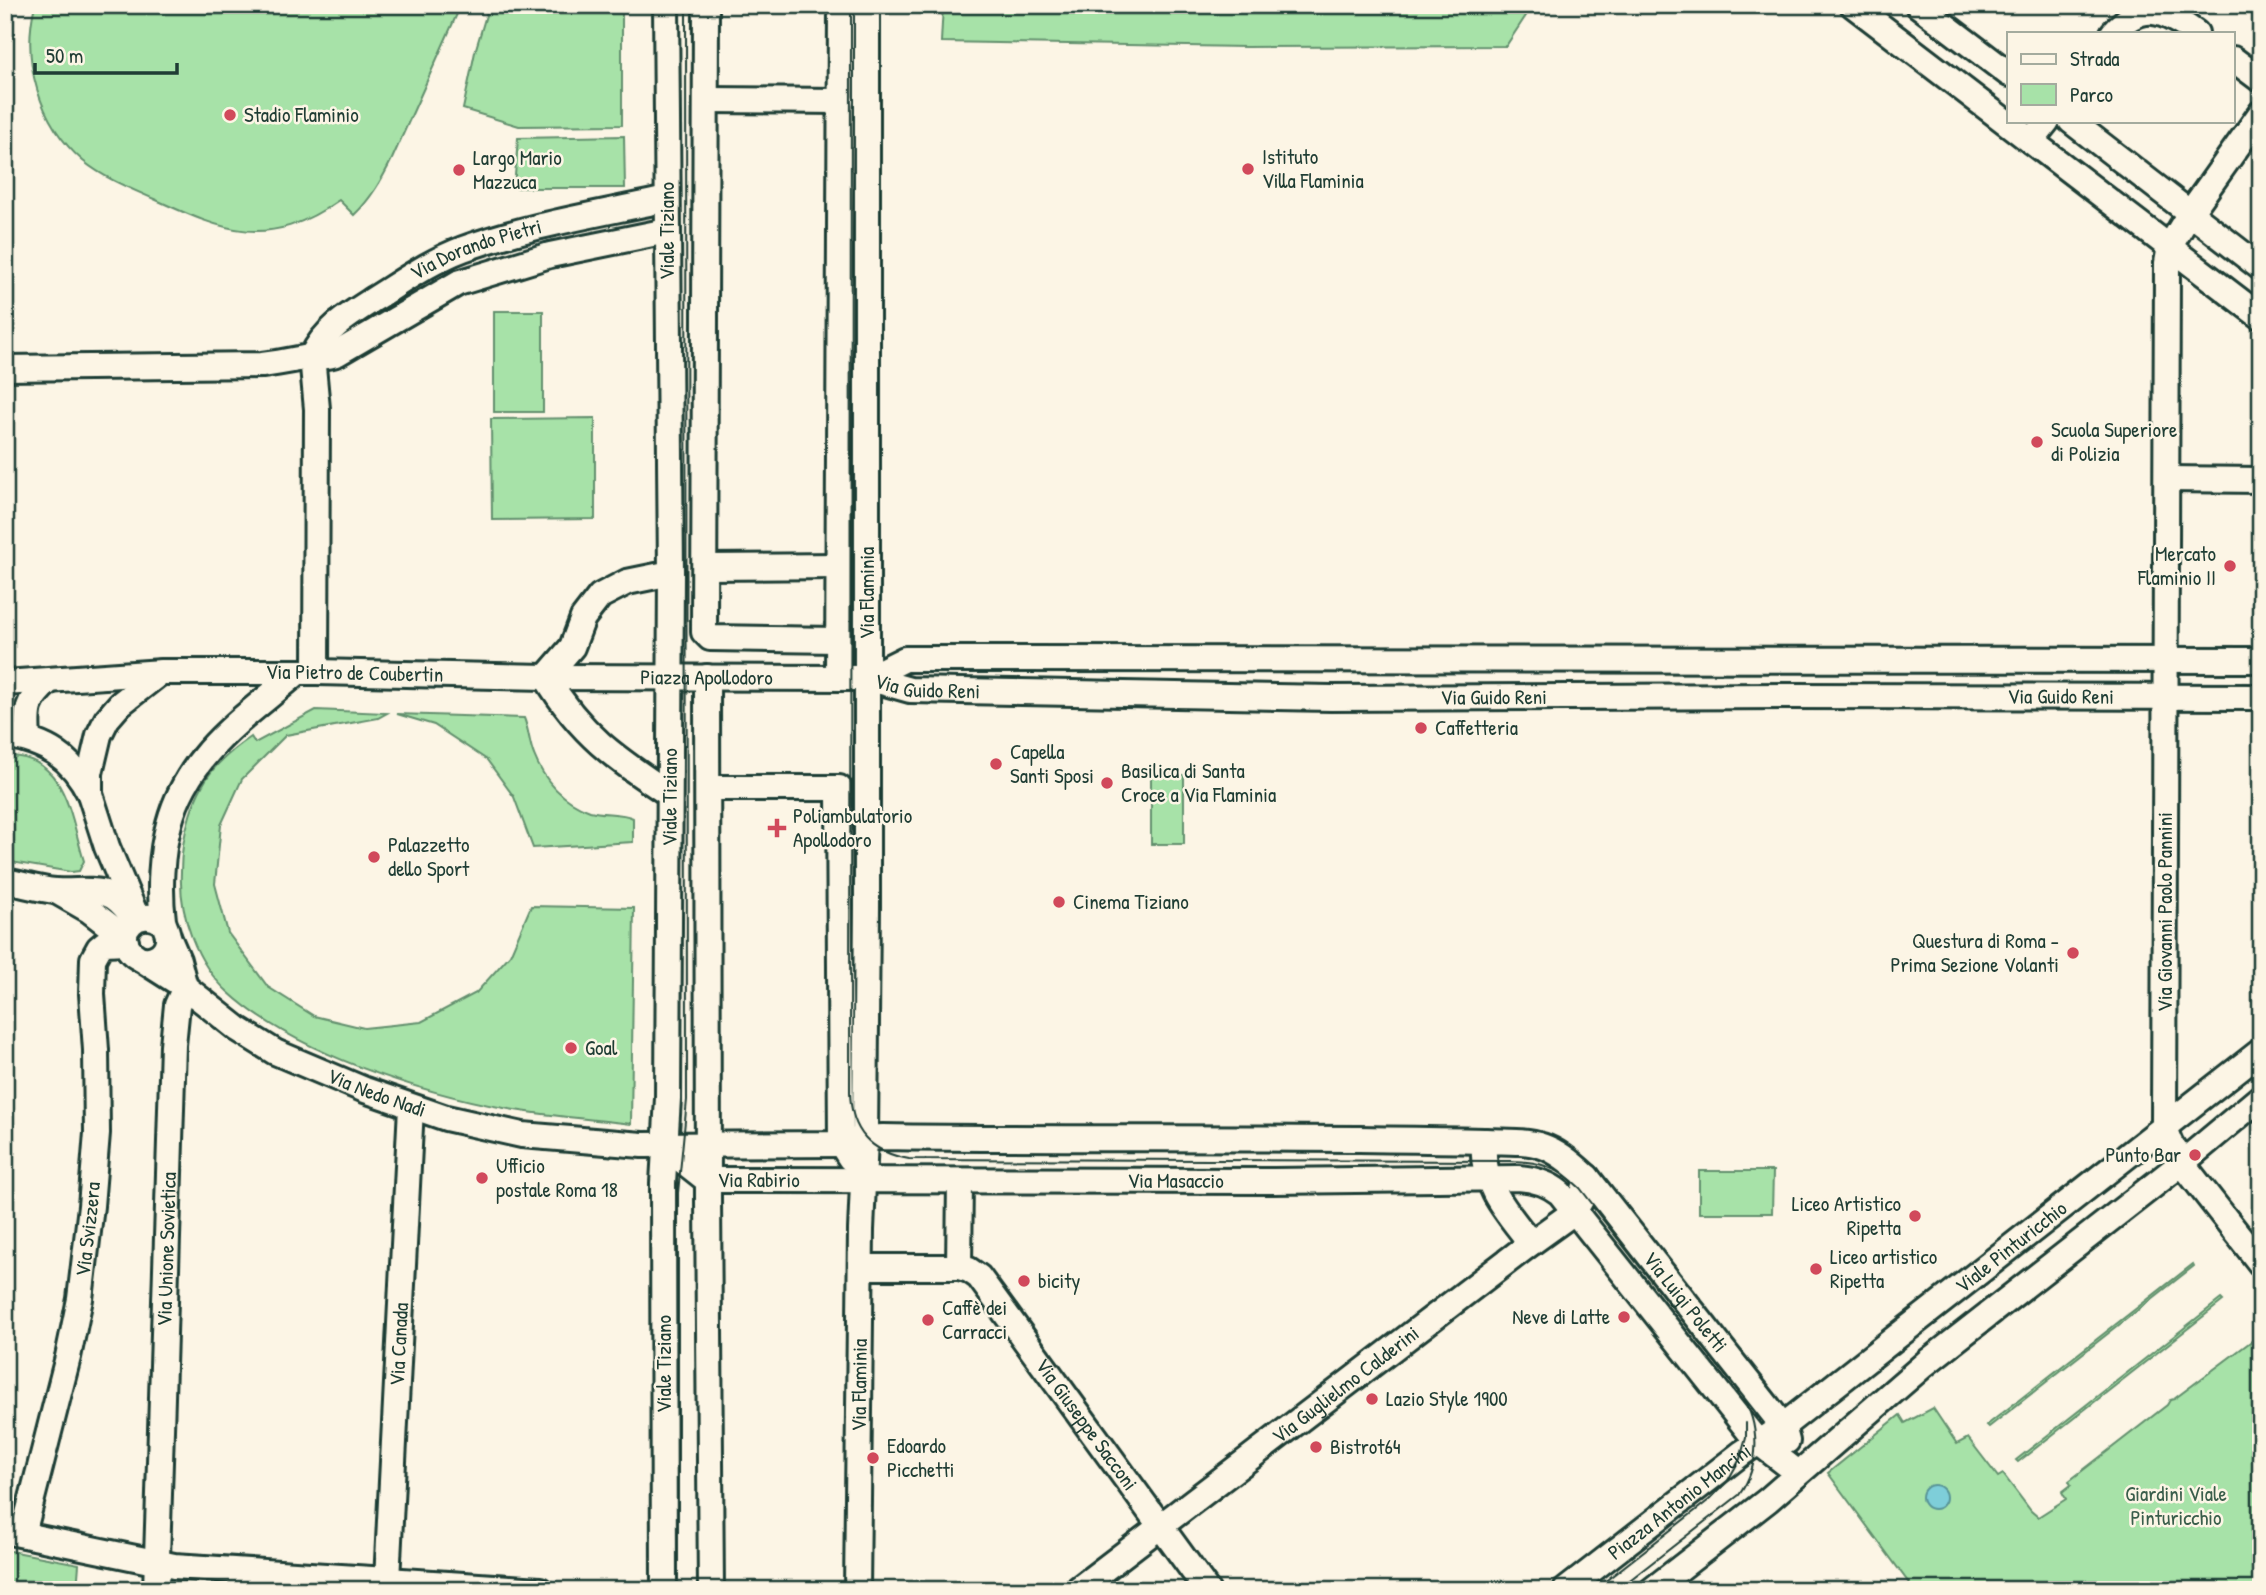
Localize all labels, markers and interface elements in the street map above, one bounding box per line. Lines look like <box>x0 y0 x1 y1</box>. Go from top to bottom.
scale bar <box>35 32 177 76</box>
legend <box>2007 32 2234 122</box>
text: 50 m <box>46 41 83 70</box>
text: Strada <box>2070 44 2120 73</box>
text: Parco <box>2070 80 2113 109</box>
place label: Stadio Flaminio <box>244 100 359 129</box>
marker: Stadio Flaminio <box>222 107 238 123</box>
place label: Istituto Villa Flaminia <box>1262 142 1364 195</box>
place label: Largo Mario Mazzuca <box>473 143 562 196</box>
marker: Istituto Villa Flaminia <box>1240 161 1256 177</box>
marker: Largo Mario Mazzuca <box>451 162 467 178</box>
street label: Viale Tiziano <box>652 182 681 280</box>
street label: Via Dorando Pietri <box>405 211 545 287</box>
place label: Scuola Superiore di Polizia <box>2051 415 2177 468</box>
marker: Scuola Superiore di Polizia <box>2029 434 2045 450</box>
place label: Mercato Flaminio II <box>2137 539 2216 592</box>
street label: Via Flaminia <box>852 547 881 639</box>
marker: Mercato Flaminio II <box>2222 558 2238 574</box>
street label: Via Pietro de Coubertin <box>266 657 444 689</box>
street label: Piazza Apollodoro <box>640 662 773 692</box>
street label: Via Guido Reni <box>871 666 980 705</box>
street label: Via Guido Reni <box>2008 681 2114 711</box>
street label: Via Guido Reni <box>1441 682 1547 712</box>
place label: Caffetteria <box>1435 713 1518 742</box>
marker: Caffetteria <box>1413 720 1429 736</box>
place label: Capella Santi Sposi <box>1010 737 1094 790</box>
street label: Viale Tiziano <box>654 748 684 846</box>
marker: Capella Santi Sposi <box>988 756 1004 772</box>
place label: Basilica di Santa Croce a Via Flaminia <box>1121 756 1276 809</box>
marker: Basilica di Santa Croce a Via Flaminia <box>1099 775 1115 791</box>
place label: Poliambulatorio Apollodoro <box>793 801 912 854</box>
street label: Via Giovanni Paolo Pannini <box>2150 812 2179 1012</box>
marker: Poliambulatorio Apollodoro <box>767 818 787 838</box>
place label: Palazzetto dello Sport <box>388 830 470 883</box>
marker: Palazzetto dello Sport <box>366 849 382 865</box>
place label: Cinema Tiziano <box>1073 887 1189 916</box>
marker: Cinema Tiziano <box>1051 894 1067 910</box>
place label: Questura di Roma - Prima Sezione Volanti <box>1890 926 2059 979</box>
marker: Questura di Roma - Prima Sezione Volanti <box>2065 945 2081 961</box>
place label: Goal <box>585 1033 618 1062</box>
marker: Goal <box>563 1040 579 1056</box>
street label: Via Nedo Nadi <box>323 1061 430 1124</box>
place label: Punto Bar <box>2106 1140 2181 1169</box>
marker: Punto Bar <box>2187 1147 2203 1163</box>
place label: Ufficio postale Roma 18 <box>496 1151 618 1204</box>
street label: Via Rabirio <box>718 1165 800 1194</box>
street label: Via Masaccio <box>1127 1166 1224 1195</box>
marker: Ufficio postale Roma 18 <box>474 1170 490 1186</box>
street label: Via Unione Sovietica <box>149 1171 183 1327</box>
street label: Via Svizzera <box>68 1181 107 1278</box>
place label: Liceo Artistico Ripetta <box>1792 1189 1901 1242</box>
street label: Viale Pinturicchio <box>1949 1194 2073 1300</box>
marker: Liceo Artistico Ripetta <box>1907 1208 1923 1224</box>
place label: Liceo artistico Ripetta <box>1830 1242 1937 1295</box>
street label: Via Luigi Poletti <box>1637 1245 1735 1358</box>
marker: Liceo artistico Ripetta <box>1808 1261 1824 1277</box>
place label: bicity <box>1038 1266 1080 1295</box>
marker: bicity <box>1016 1273 1032 1289</box>
place label: Caffè dei Carracci <box>942 1293 1007 1346</box>
street label: Via Canada <box>382 1302 415 1387</box>
place label: Neve di Latte <box>1512 1302 1610 1331</box>
marker: Neve di Latte <box>1616 1309 1632 1325</box>
marker: Caffè dei Carracci <box>920 1312 936 1328</box>
street label: Viale Tiziano <box>649 1315 678 1413</box>
street label: Via Guglielmo Calderini <box>1266 1319 1425 1450</box>
street label: Via Flaminia <box>844 1338 874 1432</box>
street label: Via Giuseppe Sacconi <box>1029 1352 1145 1496</box>
place label: Lazio Style 1900 <box>1386 1384 1508 1413</box>
marker: Lazio Style 1900 <box>1364 1391 1380 1407</box>
place label: Edoardo Picchetti <box>887 1431 954 1484</box>
place label: Bistrot64 <box>1330 1432 1401 1461</box>
street label: Piazza Antonio Mancini <box>1602 1436 1757 1566</box>
marker: Bistrot64 <box>1308 1439 1324 1455</box>
marker: Edoardo Picchetti <box>865 1450 881 1466</box>
park label: Giardini Viale Pinturicchio <box>2125 1479 2227 1532</box>

